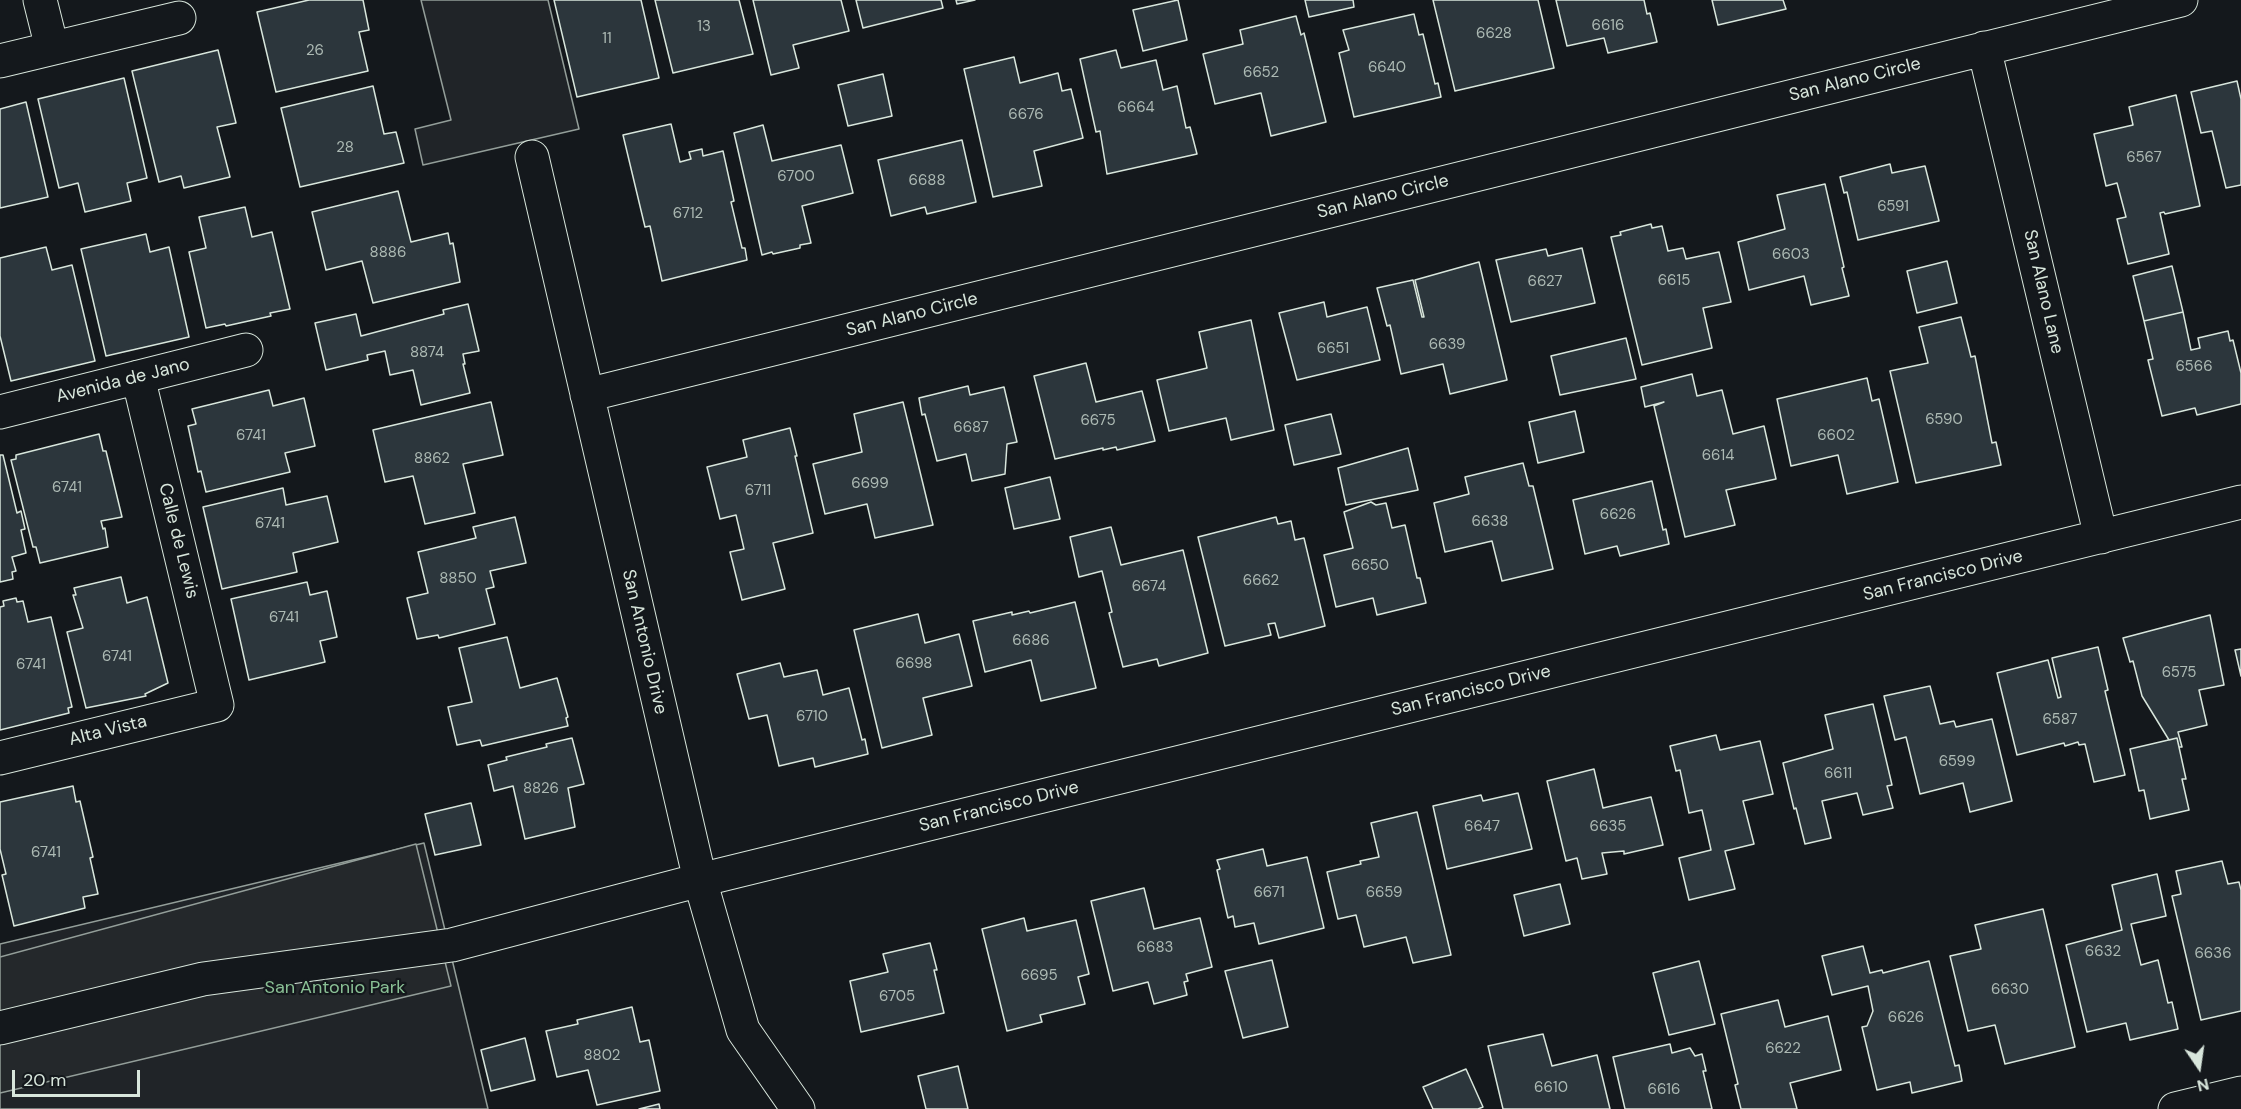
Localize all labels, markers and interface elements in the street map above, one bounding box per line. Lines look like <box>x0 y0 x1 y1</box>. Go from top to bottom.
house number: 6616 <box>1592 17 1624 35</box>
house number: 13 <box>697 18 711 36</box>
house number: 6628 <box>1476 25 1512 43</box>
house number: 11 <box>602 30 612 48</box>
house number: 26 <box>306 42 324 60</box>
street label: San Alano Circle <box>1787 53 1923 107</box>
house number: 6640 <box>1368 59 1406 77</box>
house number: 6652 <box>1243 64 1279 82</box>
house number: 6664 <box>1117 99 1155 117</box>
house number: 6676 <box>1008 106 1044 124</box>
house number: 28 <box>336 139 354 157</box>
house number: 6567 <box>2126 149 2162 167</box>
house number: 6700 <box>777 168 815 186</box>
street label: San Alano Circle <box>1315 170 1451 224</box>
house number: 6688 <box>908 172 946 190</box>
house number: 6591 <box>1877 198 1909 216</box>
house number: 6712 <box>673 205 703 223</box>
street label: San Alano Lane <box>2018 228 2068 356</box>
house number: 8886 <box>370 244 406 262</box>
house number: 6603 <box>1772 246 1810 264</box>
house number: 6615 <box>1658 272 1690 290</box>
house number: 6627 <box>1528 273 1562 291</box>
street label: San Alano Circle <box>844 288 980 342</box>
house number: 6639 <box>1429 336 1465 354</box>
house number: 6651 <box>1317 340 1349 358</box>
house number: 8874 <box>410 344 444 362</box>
street label: Avenida de Jano <box>54 354 192 408</box>
house number: 6566 <box>2175 358 2213 376</box>
house number: 6590 <box>1925 411 1963 429</box>
house number: 6675 <box>1080 412 1116 430</box>
house number: 6687 <box>953 419 989 437</box>
house number: 6741 <box>236 427 266 445</box>
house number: 6602 <box>1817 427 1855 445</box>
house number: 6614 <box>1702 447 1734 465</box>
house number: 8862 <box>414 450 450 468</box>
house number: 6699 <box>851 475 889 493</box>
house number: 6741 <box>52 479 82 497</box>
street label: Calle de Lewis <box>153 481 203 601</box>
house number: 6711 <box>745 482 771 500</box>
house number: 6626 <box>1600 506 1636 524</box>
house number: 6638 <box>1472 513 1508 531</box>
house number: 6741 <box>255 515 285 533</box>
street label: San Francisco Drive <box>1861 546 2025 606</box>
house number: 6650 <box>1351 557 1389 575</box>
street label: San Antonio Drive <box>617 568 671 716</box>
house number: 8850 <box>439 570 477 588</box>
house number: 6662 <box>1243 572 1279 590</box>
house number: 6674 <box>1132 578 1166 596</box>
house number: 6741 <box>269 609 299 627</box>
house number: 6686 <box>1012 632 1050 650</box>
house number: 6741 <box>102 648 132 666</box>
house number: 6698 <box>896 655 932 673</box>
house number: 6741 <box>16 656 46 674</box>
street label: San Francisco Drive <box>1389 661 1553 721</box>
house number: 6575 <box>2162 664 2196 682</box>
house number: 6710 <box>796 708 828 726</box>
street label: Alta Vista <box>67 711 149 751</box>
house number: 6587 <box>2042 711 2078 729</box>
house number: 6599 <box>1939 753 1975 771</box>
house number: 6611 <box>1824 765 1852 783</box>
street label: San Francisco Drive <box>917 777 1081 837</box>
house number: 8826 <box>523 780 559 798</box>
house number: 6647 <box>1464 818 1500 836</box>
house number: 6635 <box>1590 818 1626 836</box>
house number: 6741 <box>31 844 61 862</box>
house number: 6671 <box>1253 884 1285 902</box>
house number: 6659 <box>1366 884 1402 902</box>
house number: 6683 <box>1137 939 1173 957</box>
house number: 6632 <box>2085 943 2121 961</box>
house number: 6636 <box>2194 945 2232 963</box>
house number: 6695 <box>1020 967 1058 985</box>
park label: San Antonio Park <box>265 977 405 999</box>
house number: 6630 <box>1991 981 2029 999</box>
house number: 6705 <box>879 988 915 1006</box>
house number: 6626 <box>1888 1009 1924 1027</box>
north arrow <box>2169 1037 2229 1097</box>
house number: 6622 <box>1765 1040 1801 1058</box>
house number: 8802 <box>584 1047 620 1065</box>
scale bar <box>15 1058 142 1096</box>
text: 20 m <box>23 1068 66 1092</box>
text: N <box>2195 1073 2211 1097</box>
house number: 6610 <box>1534 1079 1568 1097</box>
house number: 6616 <box>1648 1081 1680 1099</box>

